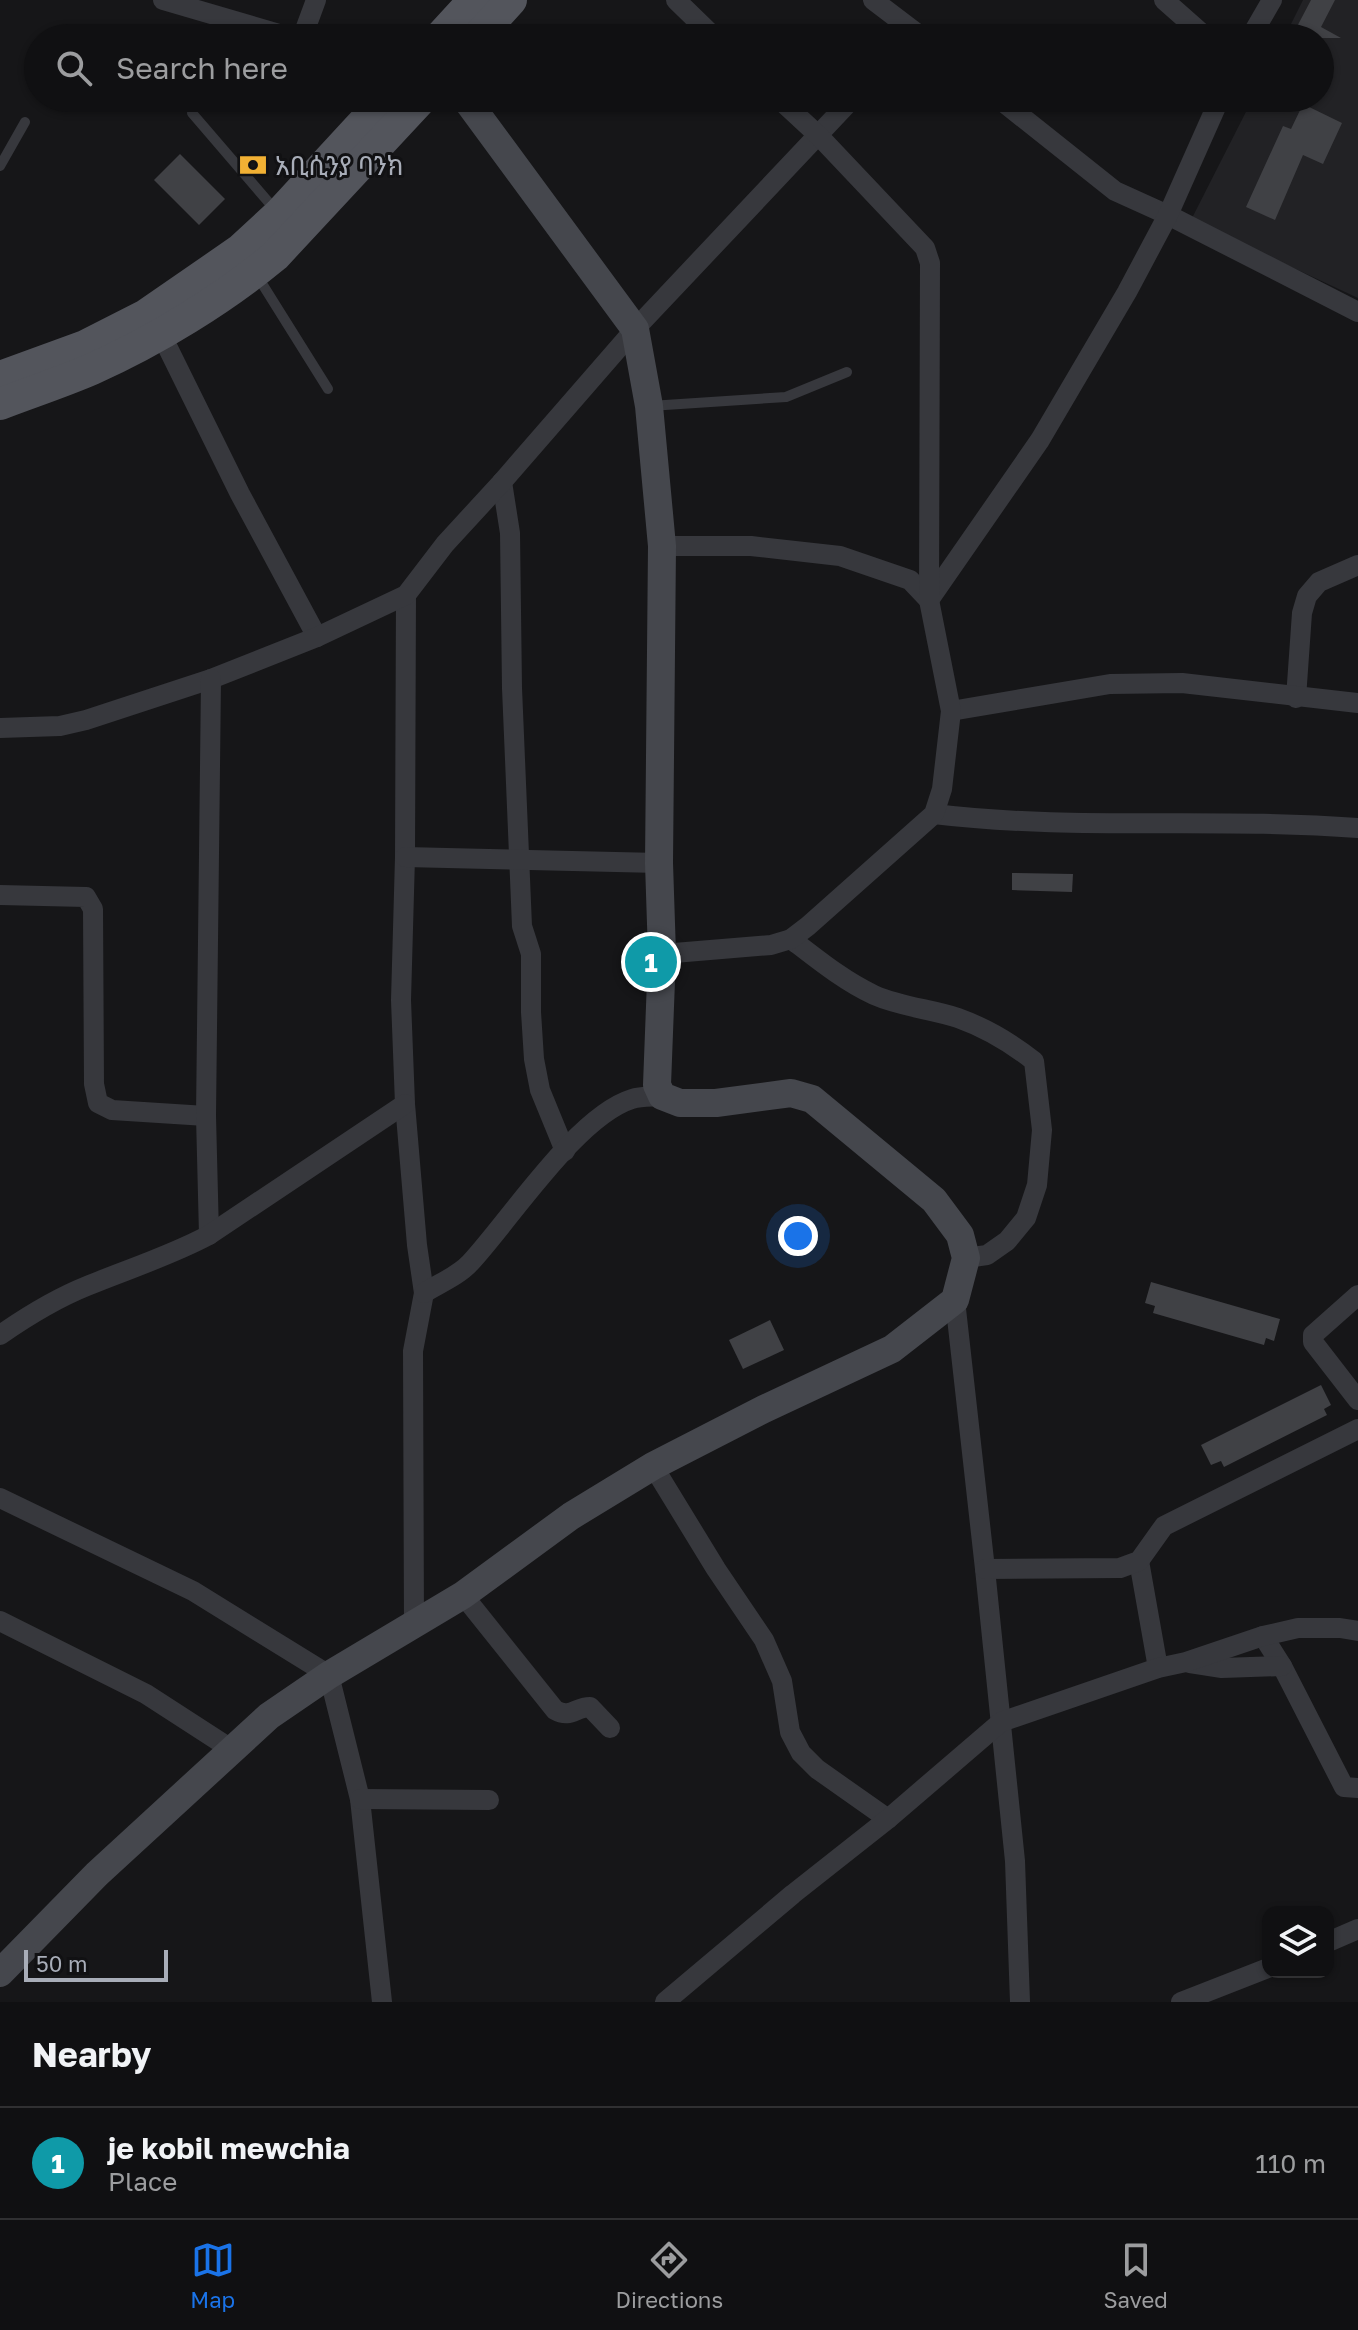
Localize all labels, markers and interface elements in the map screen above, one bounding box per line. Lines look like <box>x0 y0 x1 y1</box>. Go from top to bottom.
search box <box>24 24 1334 112</box>
icon: search <box>52 46 96 90</box>
text: Search here <box>116 50 288 86</box>
bank icon: አቢሲንያ ባንክ <box>238 150 268 180</box>
place label: አቢሲንያ ባንክ <box>275 150 404 181</box>
pin: 1 <box>625 932 677 992</box>
your location <box>778 1216 818 1256</box>
map controls <box>1262 1906 1334 1978</box>
button: layers <box>1262 1906 1334 1978</box>
scale bar <box>24 1946 168 1982</box>
text: 50 m <box>36 1950 87 1977</box>
text: Nearby <box>32 2034 152 2074</box>
text: je kobil mewchia <box>108 2130 350 2166</box>
text: 1 <box>51 2148 65 2179</box>
text: 110 m <box>1255 2148 1326 2179</box>
text: Place <box>108 2166 177 2197</box>
tab: Map <box>190 2238 235 2313</box>
tab: Directions <box>616 2238 723 2313</box>
tab: Saved <box>1104 2238 1168 2313</box>

